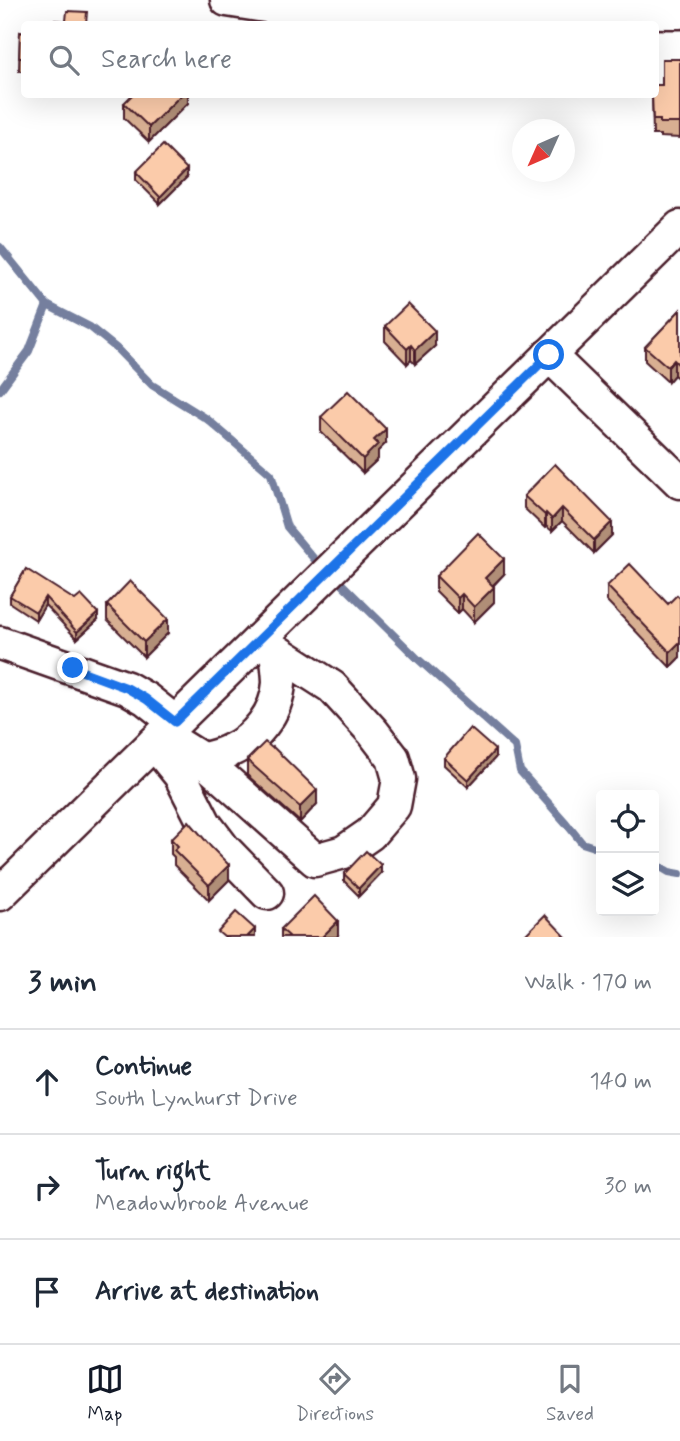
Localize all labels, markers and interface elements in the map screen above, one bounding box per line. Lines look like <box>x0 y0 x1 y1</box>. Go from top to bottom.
search box <box>21 21 659 98</box>
icon: search <box>45 41 83 79</box>
text: Search here <box>101 43 232 77</box>
north arrow <box>512 119 575 182</box>
route start <box>533 339 564 370</box>
route end <box>57 652 88 683</box>
map controls <box>596 790 659 916</box>
button: locate <box>596 790 659 853</box>
button: layers <box>596 853 659 916</box>
text: 3 min <box>28 963 97 1002</box>
text: Walk · 170 m <box>524 968 652 998</box>
text: Continue <box>95 1050 192 1084</box>
icon: ahead <box>28 1063 66 1101</box>
text: 140 m <box>589 1067 652 1097</box>
text: South Lynhurst Drive <box>95 1084 298 1114</box>
text: Turn right <box>95 1155 211 1189</box>
icon: right <box>28 1168 66 1206</box>
text: 30 m <box>604 1172 652 1202</box>
text: Meadowbrook Avenue <box>95 1189 309 1219</box>
icon: arrive <box>28 1273 66 1311</box>
text: Arrive at destination <box>95 1275 319 1309</box>
tab: Map <box>86 1360 124 1427</box>
tab: Directions <box>296 1360 374 1427</box>
tab: Saved <box>546 1360 594 1427</box>

